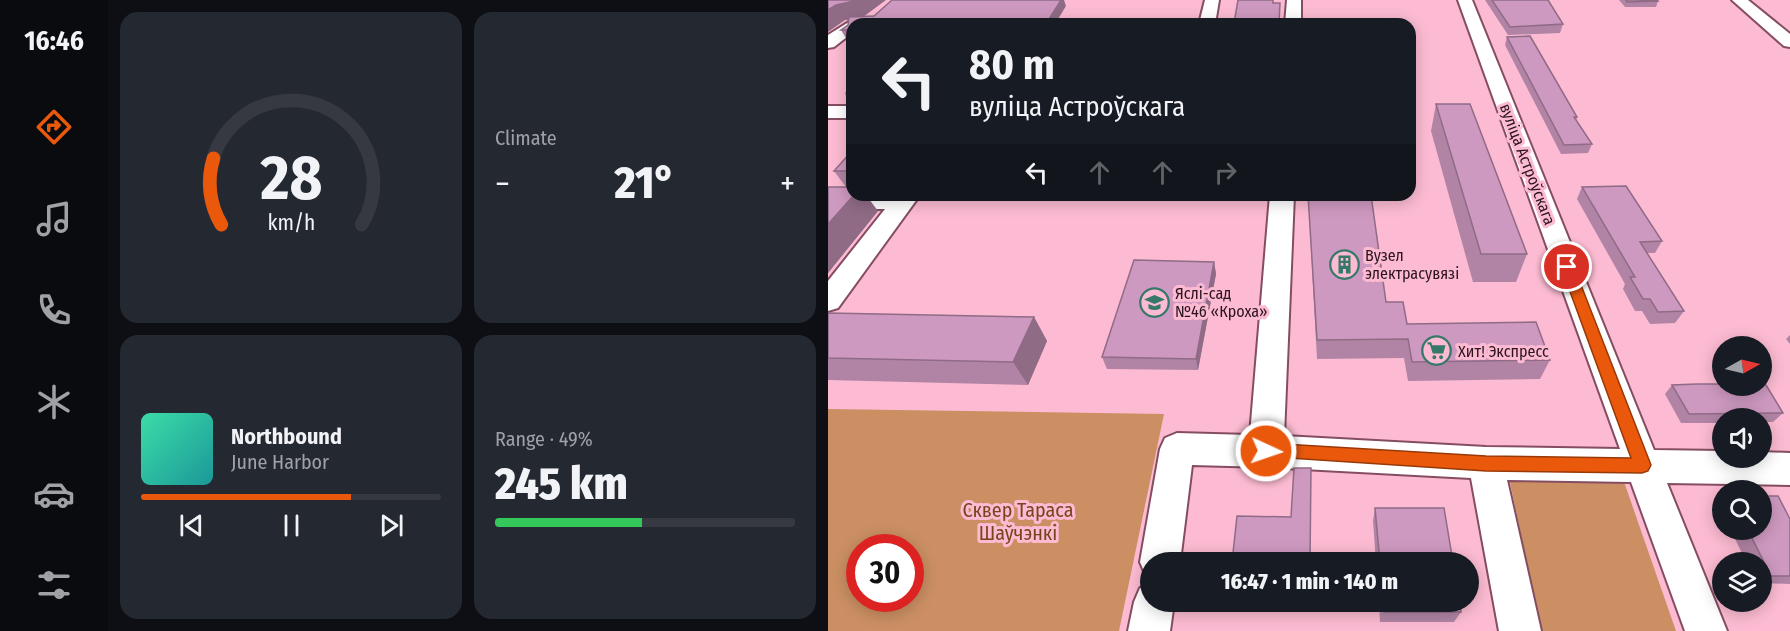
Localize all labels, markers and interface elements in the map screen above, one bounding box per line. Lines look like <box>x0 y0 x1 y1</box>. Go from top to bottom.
text: 16:46 <box>24 25 84 57</box>
text: 80 m <box>969 40 1055 90</box>
icon: left <box>870 42 948 120</box>
text: вуліца Астроўскага <box>969 91 1185 123</box>
street label: вуліца Астроўскага <box>1496 101 1559 228</box>
icon: directions <box>33 106 75 148</box>
text: Climate <box>495 126 557 150</box>
text: 28 <box>259 141 322 216</box>
text: 21° <box>614 156 675 210</box>
icon: left <box>1020 156 1053 189</box>
icon: ahead <box>1083 156 1116 189</box>
icon: ahead <box>1146 156 1179 189</box>
icon: right <box>1209 156 1242 189</box>
text: − <box>495 164 510 204</box>
text: + <box>780 164 795 204</box>
icon: music <box>33 198 75 240</box>
text: km/h <box>267 210 315 236</box>
pin <box>1541 241 1592 292</box>
place label: Вузел электрасувязі <box>1365 246 1459 283</box>
building icon: Вузел электрасувязі <box>1328 248 1360 280</box>
icon: arrive <box>1550 250 1583 283</box>
place label: Яслі-сад №46 «Кроха» <box>1175 284 1268 321</box>
school or university icon: Яслі-сад №46 «Кроха» <box>1138 286 1170 318</box>
icon: phone <box>33 289 75 331</box>
supermarket icon: Хит! Экспресс <box>1421 335 1453 367</box>
north arrow <box>1712 336 1772 396</box>
map controls <box>1712 336 1772 612</box>
place label: Хит! Экспресс <box>1458 342 1549 361</box>
icon: climate <box>33 381 75 423</box>
button: sound <box>1712 408 1772 468</box>
position arrow <box>1234 419 1298 483</box>
text: Northbound <box>231 423 342 450</box>
text: Range · 49% <box>495 427 593 451</box>
text: June Harbor <box>231 450 329 474</box>
text: 245 km <box>495 457 628 511</box>
icon: car <box>33 473 75 515</box>
button: search <box>1712 480 1772 540</box>
park label: Сквер Тараса Шаўчэнкі <box>963 498 1073 545</box>
icon: previous <box>175 509 208 542</box>
icon: pause <box>275 509 308 542</box>
icon: next <box>375 509 408 542</box>
speed limit sign: 30 <box>846 534 924 612</box>
button: layers <box>1712 552 1772 612</box>
icon: filters <box>33 564 75 606</box>
text: 16:47 · 1 min · 140 m <box>1221 568 1398 595</box>

